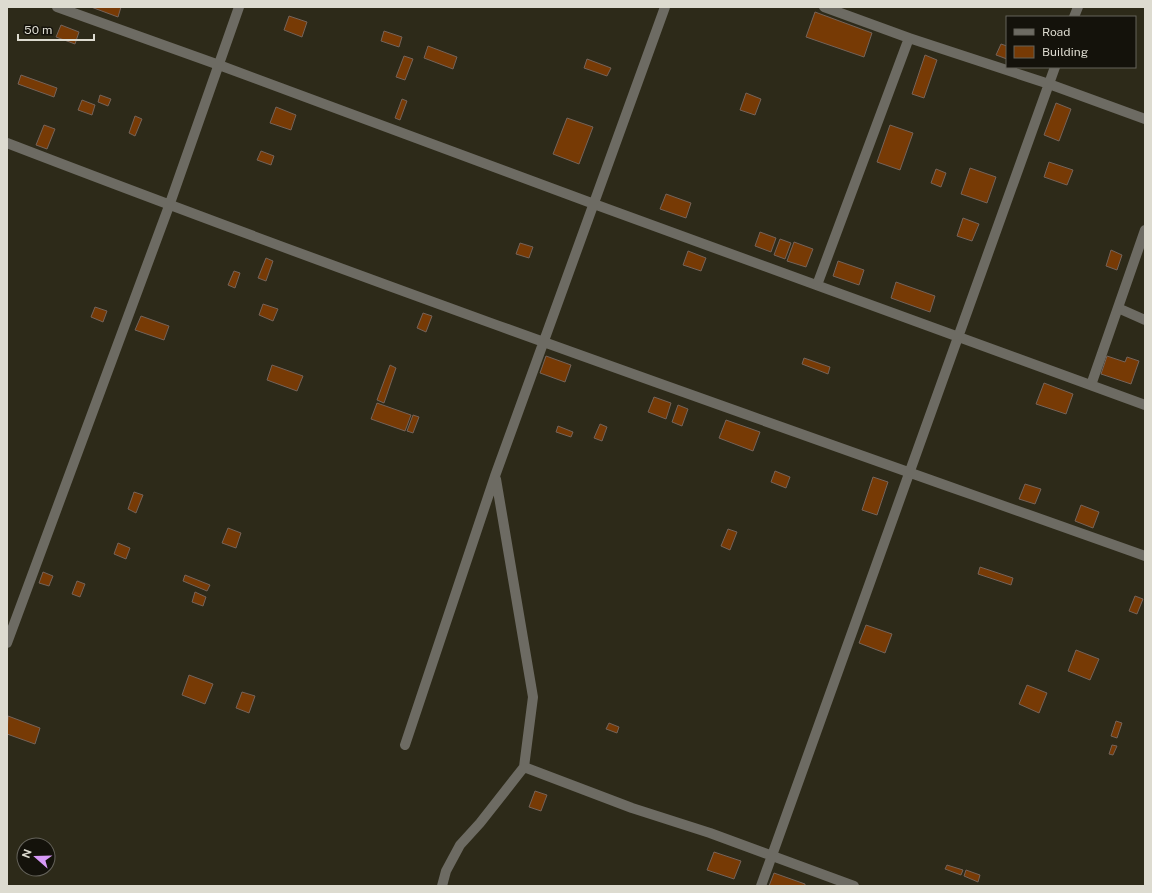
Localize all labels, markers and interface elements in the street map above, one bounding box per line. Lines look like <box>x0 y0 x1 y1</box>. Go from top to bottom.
scale bar <box>18 16 94 42</box>
legend <box>1006 16 1136 68</box>
text: 50 m <box>24 23 52 37</box>
text: Road <box>1042 25 1070 39</box>
text: Building <box>1042 45 1088 59</box>
north arrow <box>16 837 56 877</box>
text: N <box>19 847 34 860</box>

